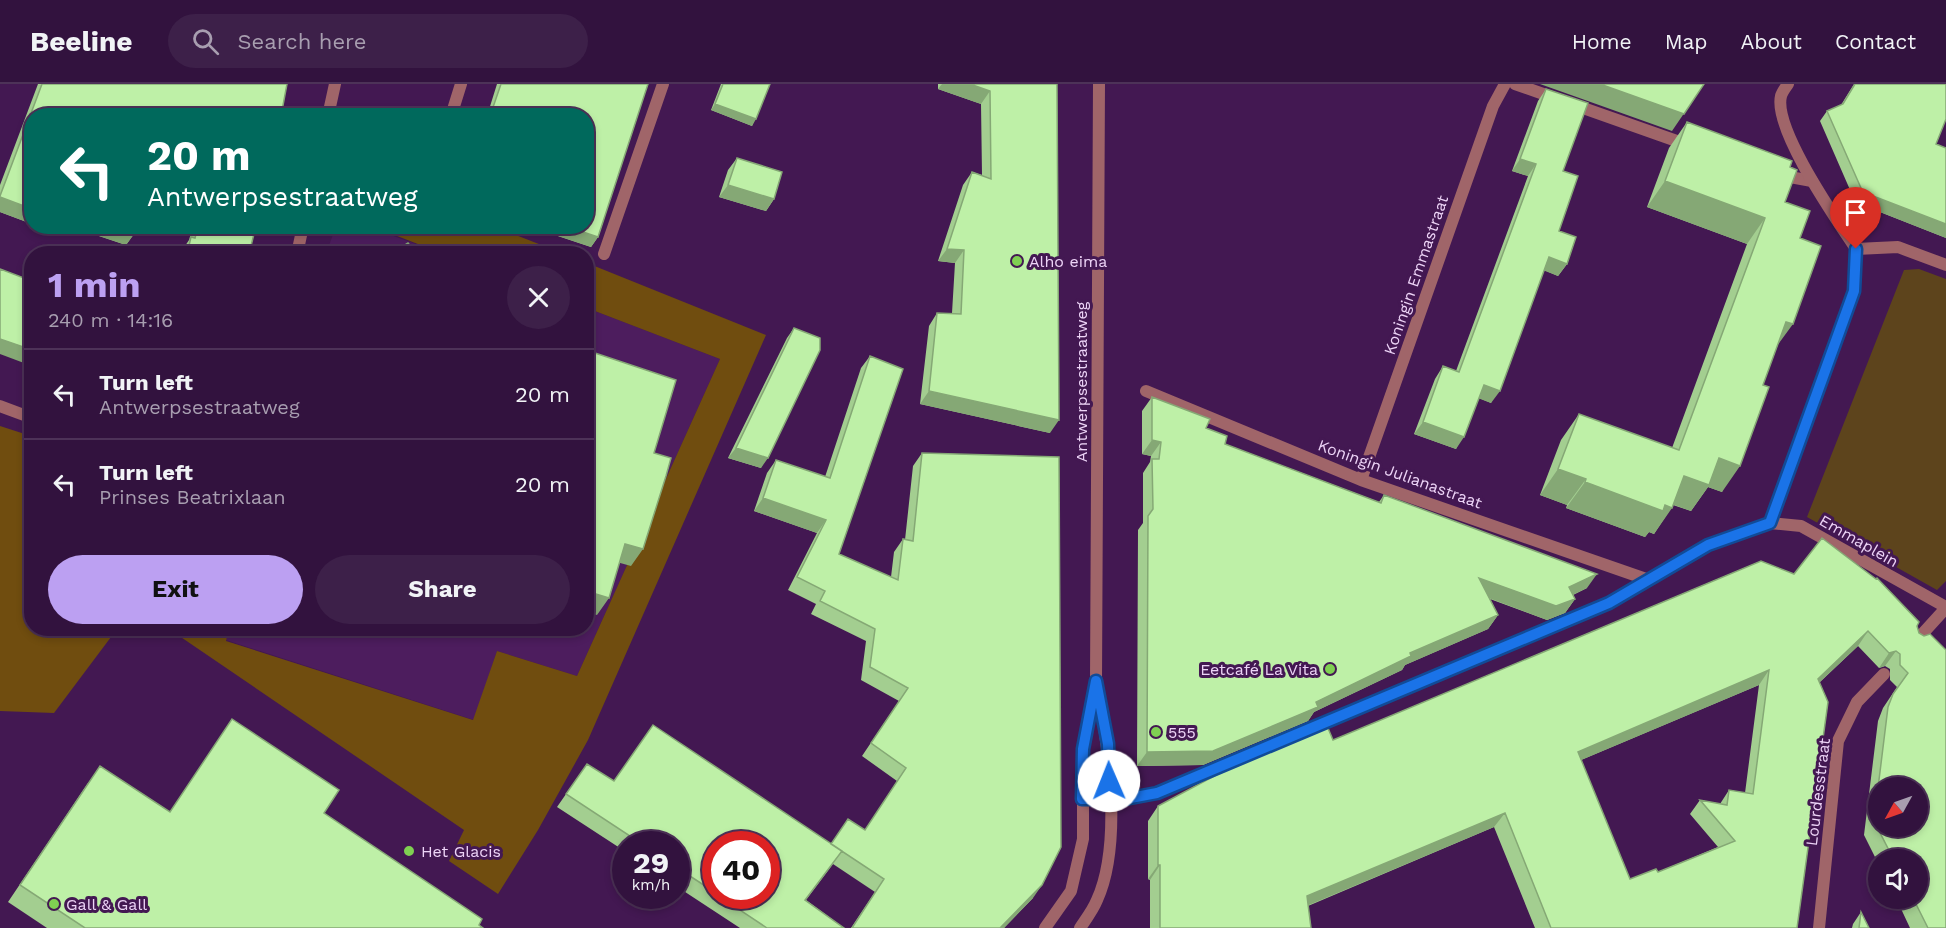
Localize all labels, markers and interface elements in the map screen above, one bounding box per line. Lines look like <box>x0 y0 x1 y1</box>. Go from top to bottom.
search box <box>168 14 588 68</box>
text: Beeline <box>30 25 132 58</box>
icon: search <box>189 25 222 58</box>
text: Search here <box>237 29 366 54</box>
text: Home <box>1572 29 1632 54</box>
text: Map <box>1665 29 1708 54</box>
text: About <box>1741 29 1802 54</box>
text: Contact <box>1835 29 1916 54</box>
text: 20 m <box>147 131 251 180</box>
icon: left <box>48 132 126 210</box>
text: Antwerpsestraatweg <box>147 181 418 213</box>
pin <box>1830 187 1881 249</box>
street label: Koningin Emmastraat <box>1380 193 1452 357</box>
icon: arrive <box>1839 196 1872 229</box>
place label: Alho eima <box>1029 252 1107 271</box>
marker: Alho eima <box>1010 254 1024 268</box>
text: 1 min <box>48 264 140 306</box>
button: close <box>507 266 570 329</box>
street label: Antwerpsestraatweg <box>1072 301 1091 462</box>
text: 240 m · 14:16 <box>48 308 173 332</box>
text: Turn left <box>99 370 193 395</box>
icon: left <box>48 378 81 411</box>
text: 20 m <box>515 382 570 407</box>
text: Antwerpsestraatweg <box>99 395 300 419</box>
street label: Koningin Julianastraat <box>1315 435 1485 513</box>
text: Turn left <box>99 460 193 485</box>
icon: left <box>48 468 81 501</box>
text: 20 m <box>515 472 570 497</box>
text: Prinses Beatrixlaan <box>99 485 286 509</box>
street label: Emmaplein <box>1816 511 1902 571</box>
button: Exit <box>48 555 303 624</box>
button: Share <box>315 555 570 624</box>
place label: Eetcafé La Vita <box>1200 660 1318 679</box>
marker: Eetcafé La Vita <box>1323 662 1337 676</box>
place label: 555 <box>1168 723 1196 742</box>
marker: 555 <box>1149 725 1163 739</box>
street label: Lourdesstraat <box>1802 737 1834 847</box>
position arrow <box>1077 749 1141 813</box>
north arrow <box>1868 777 1928 837</box>
map controls <box>1868 777 1928 909</box>
speed limit sign: 40 <box>702 831 780 909</box>
place label: Het Glacis <box>421 842 501 861</box>
marker: Het Glacis <box>402 844 416 858</box>
text: 29 <box>633 845 669 880</box>
button: sound <box>1868 849 1928 909</box>
text: km/h <box>632 876 670 894</box>
place label: Gall & Gall <box>66 895 147 914</box>
marker: Gall & Gall <box>47 897 61 911</box>

